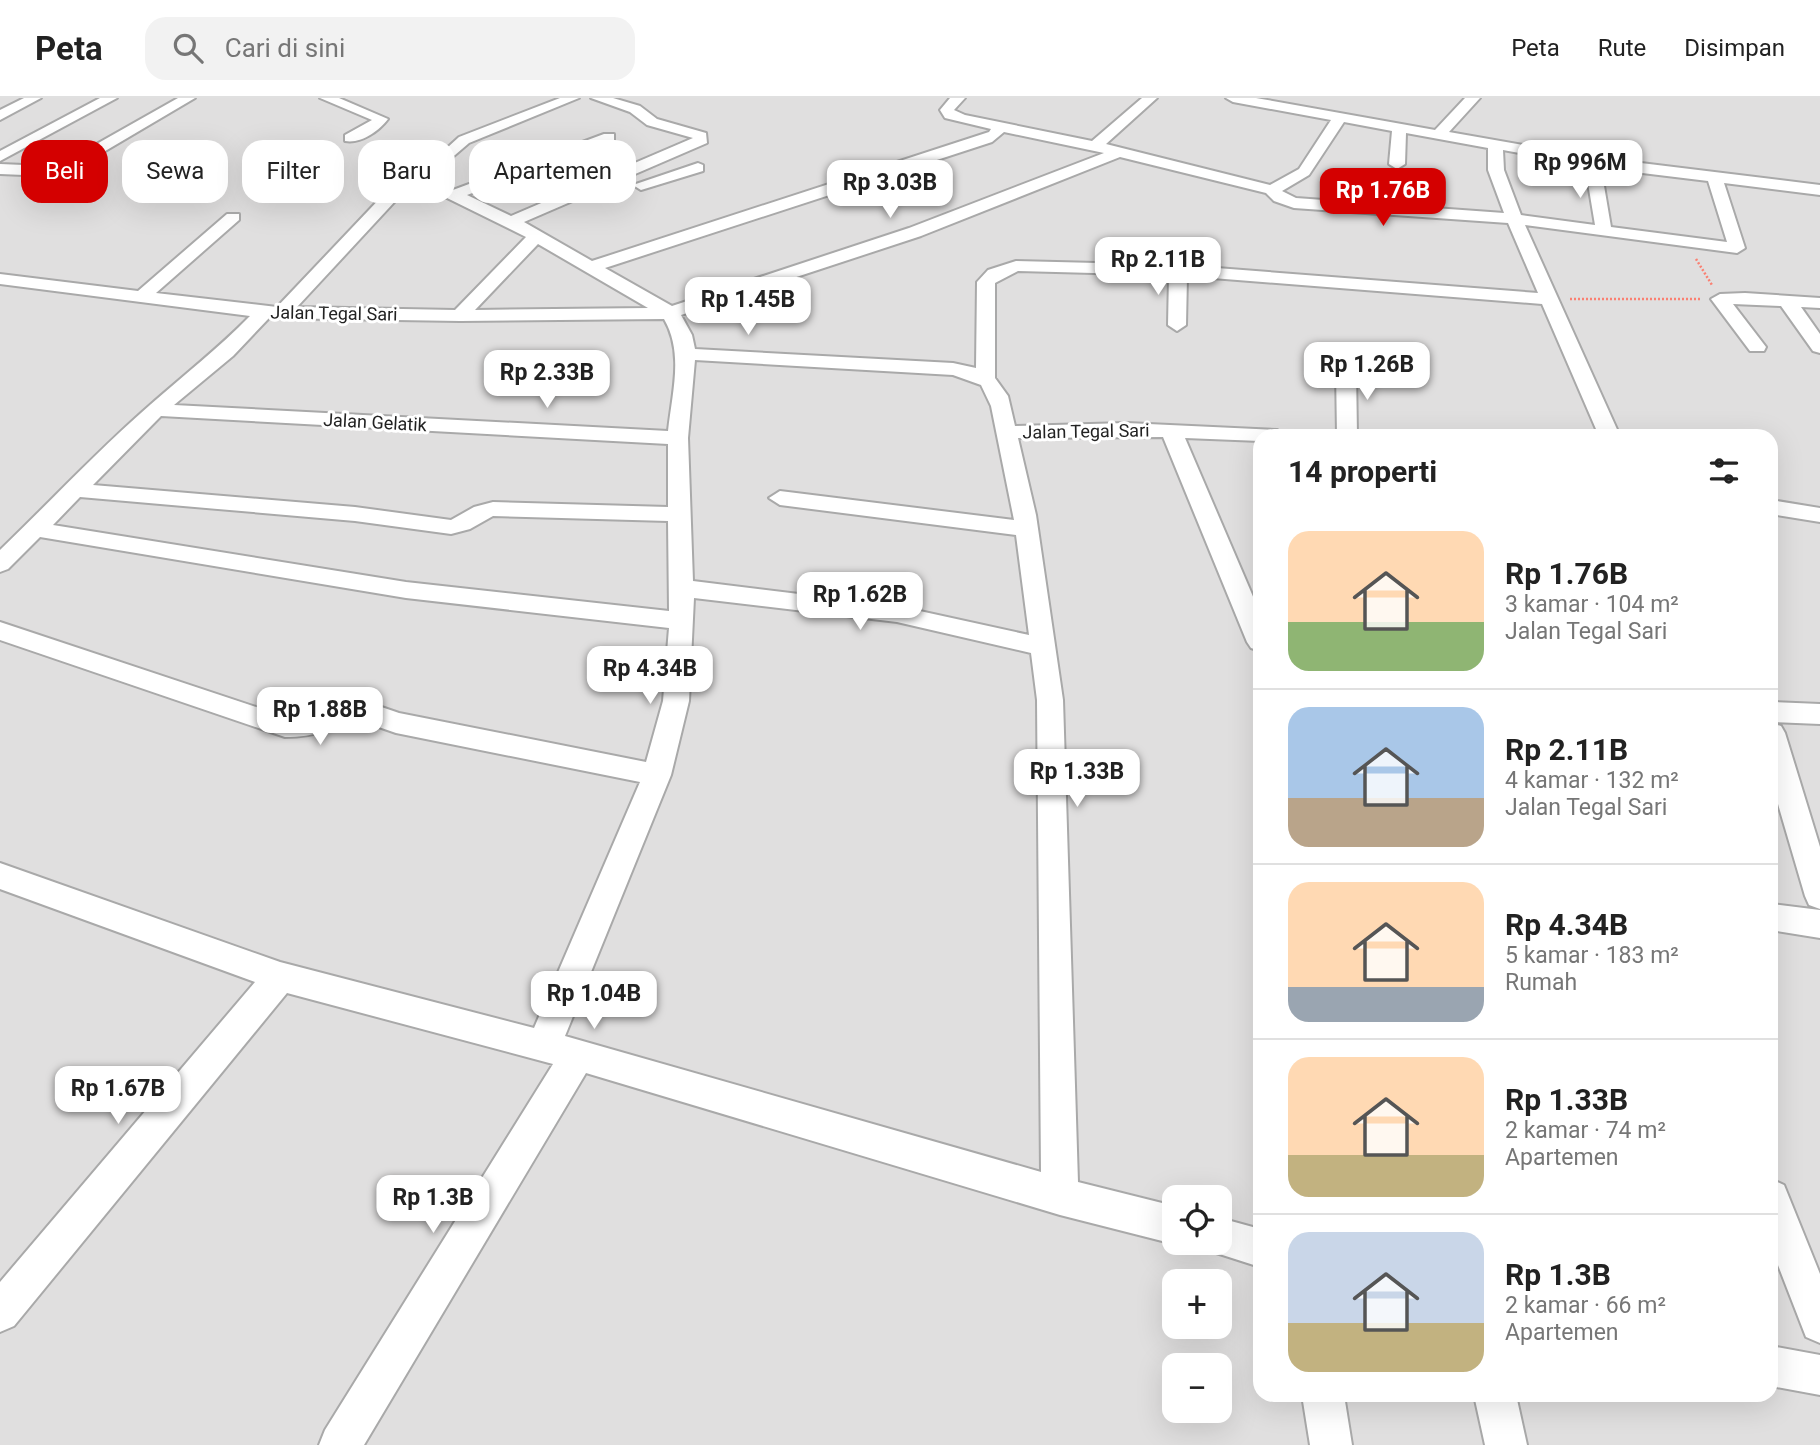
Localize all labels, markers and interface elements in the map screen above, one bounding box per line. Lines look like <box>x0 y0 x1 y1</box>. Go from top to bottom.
search box <box>145 17 635 80</box>
text: Peta <box>35 29 103 68</box>
icon: search <box>169 29 207 67</box>
text: Cari di sini <box>225 33 345 63</box>
text: Peta <box>1511 34 1560 62</box>
text: Rute <box>1598 34 1646 62</box>
text: Disimpan <box>1684 34 1785 62</box>
chip: Beli <box>21 140 108 203</box>
chip: Sewa <box>122 140 228 203</box>
chip: Filter <box>242 140 344 203</box>
chip: Baru <box>358 140 455 203</box>
chip: Apartemen <box>469 140 636 203</box>
pin: Rp 996M <box>1515 140 1645 200</box>
text: Rp 996M <box>1533 149 1627 176</box>
pin: Rp 3.03B <box>818 160 962 220</box>
text: Rp 3.03B <box>843 169 937 196</box>
pin: Rp 1.76B <box>1311 169 1455 228</box>
text: Rp 1.76B <box>1336 177 1430 204</box>
pin: Rp 2.11B <box>1086 238 1230 297</box>
text: Rp 2.11B <box>1111 246 1205 273</box>
pin: Rp 1.45B <box>676 278 820 337</box>
text: Rp 1.45B <box>701 286 795 313</box>
street label: Jalan Tegal Sari <box>270 301 398 325</box>
pin: Rp 1.26B <box>1295 342 1439 402</box>
pin: Rp 2.33B <box>475 350 619 410</box>
text: Rp 1.26B <box>1320 351 1414 378</box>
text: Rp 2.33B <box>500 359 594 386</box>
street label: Jalan Gelatik <box>323 409 428 435</box>
street label: Jalan Tegal Sari <box>1022 419 1150 443</box>
icon: filters <box>1705 452 1743 490</box>
text: 14 properti <box>1288 454 1437 489</box>
text: Rp 1.76B <box>1505 556 1628 591</box>
icon: home <box>1344 559 1428 643</box>
pin: Rp 1.62B <box>788 573 932 632</box>
text: Rp 1.62B <box>813 581 907 608</box>
text: 3 kamar · 104 m² <box>1505 591 1679 618</box>
text: Jalan Tegal Sari <box>1505 618 1667 645</box>
pin: Rp 4.34B <box>578 646 722 706</box>
text: Rp 4.34B <box>603 655 697 682</box>
pin: Rp 1.88B <box>248 688 392 747</box>
text: Rp 1.88B <box>273 696 367 723</box>
text: Rp 2.11B <box>1505 732 1628 767</box>
icon: home <box>1344 735 1428 819</box>
pin: Rp 1.33B <box>1005 750 1149 809</box>
text: Rp 1.33B <box>1030 758 1124 785</box>
text: 4 kamar · 132 m² <box>1505 767 1679 794</box>
text: Jalan Tegal Sari <box>1505 794 1667 821</box>
text: Rp 4.34B <box>1505 907 1628 942</box>
icon: home <box>1344 910 1428 994</box>
text: 5 kamar · 183 m² <box>1505 942 1679 969</box>
text: Rumah <box>1505 969 1577 996</box>
pin: Rp 1.04B <box>522 972 666 1031</box>
text: Rp 1.04B <box>547 980 641 1007</box>
pin: Rp 1.67B <box>46 1066 190 1126</box>
text: Rp 1.67B <box>71 1075 165 1102</box>
text: Rp 1.33B <box>1505 1082 1628 1117</box>
icon: home <box>1344 1085 1428 1169</box>
text: 2 kamar · 74 m² <box>1505 1117 1666 1144</box>
text: Apartemen <box>1505 1144 1619 1171</box>
pin: Rp 1.3B <box>368 1176 498 1235</box>
text: Rp 1.3B <box>392 1184 474 1211</box>
map controls <box>1162 1185 1232 1423</box>
button: locate <box>1162 1185 1232 1255</box>
text: Rp 1.3B <box>1505 1257 1611 1292</box>
icon: home <box>1344 1260 1428 1344</box>
button: + <box>1162 1269 1232 1339</box>
text: 2 kamar · 66 m² <box>1505 1292 1666 1319</box>
text: Apartemen <box>1505 1319 1619 1346</box>
button: − <box>1162 1353 1232 1423</box>

